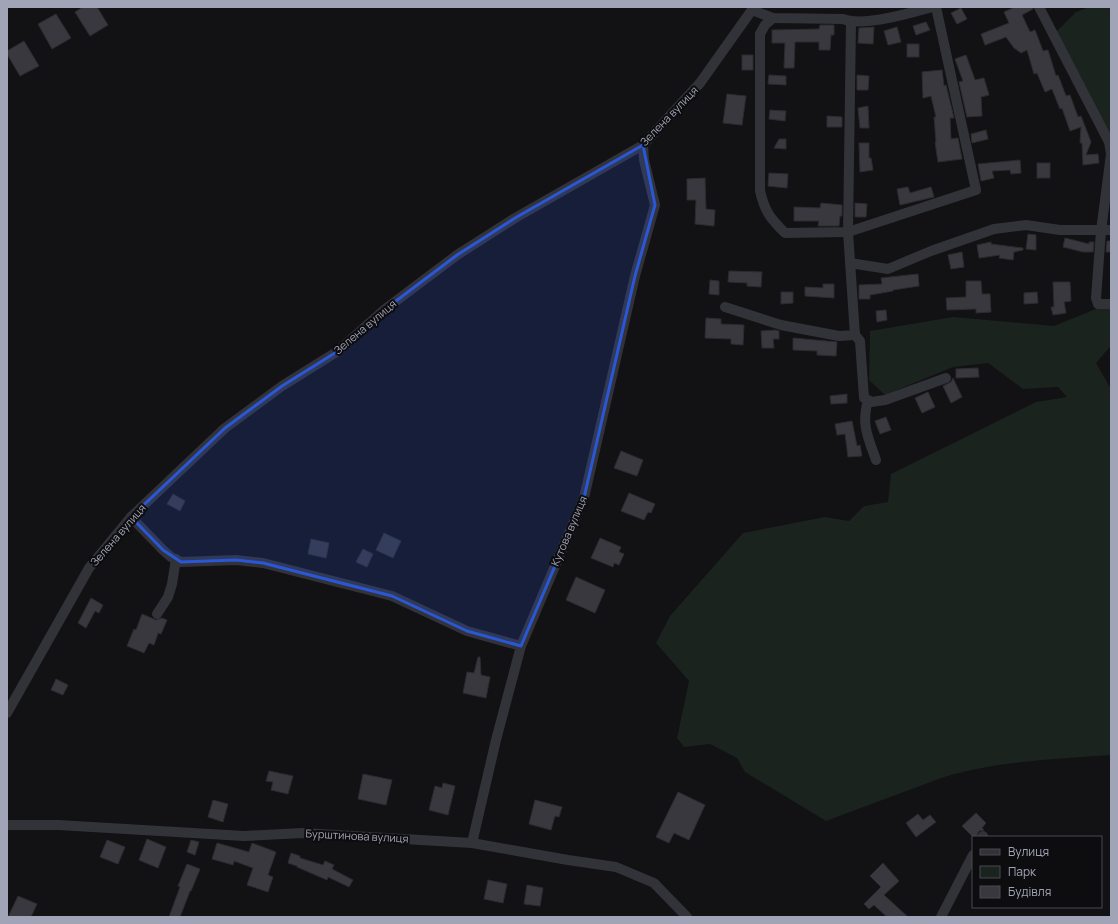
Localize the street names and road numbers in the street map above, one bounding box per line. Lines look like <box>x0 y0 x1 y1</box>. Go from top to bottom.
street label: Зелена вулиця <box>636 83 701 149</box>
street label: Зелена вулиця <box>330 296 399 357</box>
street label: Кутова вулиця <box>547 493 590 568</box>
street label: Зелена вулиця <box>87 501 149 569</box>
street label: Бурштинова вулиця <box>305 825 409 846</box>

